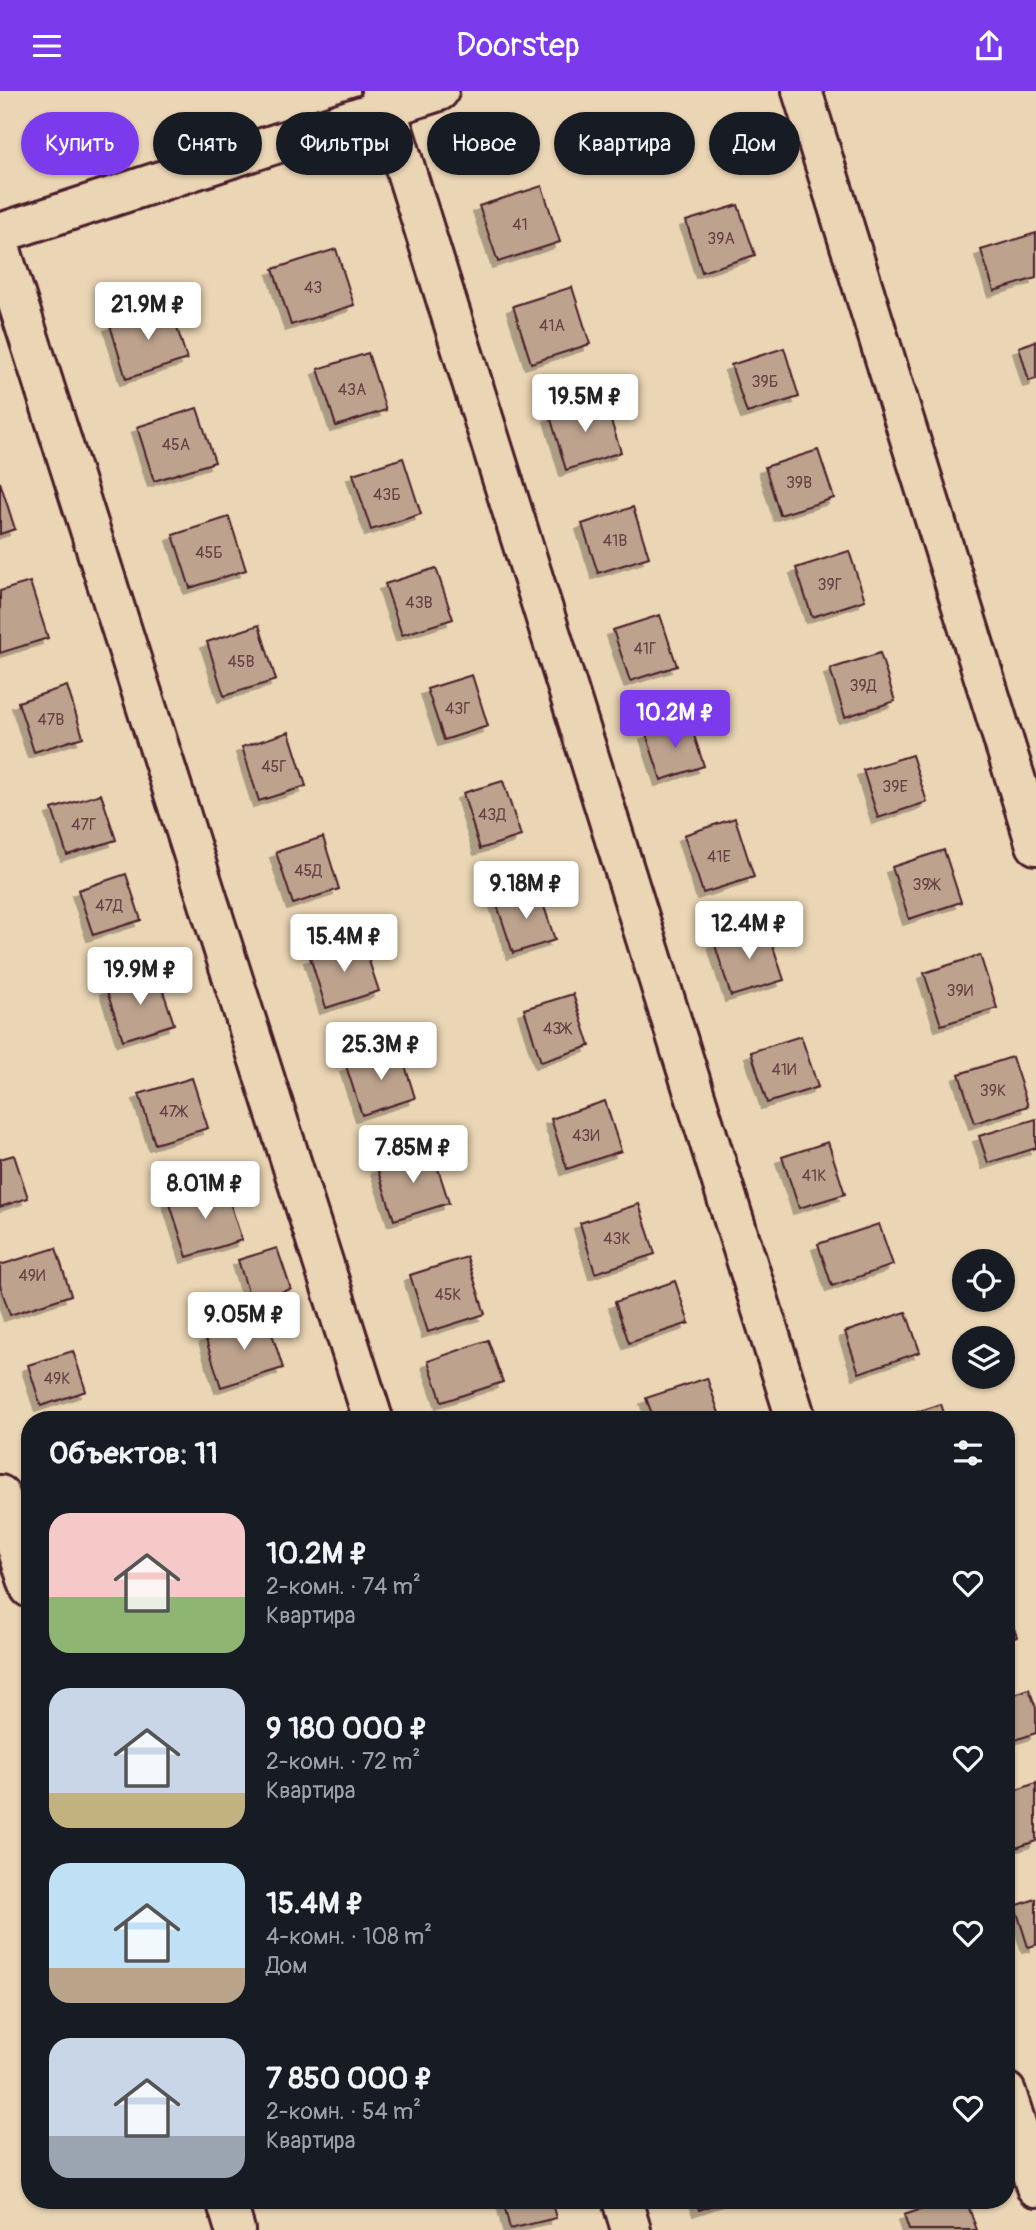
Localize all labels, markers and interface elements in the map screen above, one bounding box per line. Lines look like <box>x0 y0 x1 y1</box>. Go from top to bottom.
text: Doorstep <box>456 26 580 66</box>
icon: menu <box>28 27 66 65</box>
icon: share <box>970 27 1008 65</box>
chip: Купить <box>21 112 139 175</box>
chip: Снять <box>153 112 262 175</box>
chip: Фильтры <box>276 112 413 175</box>
chip: Новое <box>427 112 540 175</box>
chip: Квартира <box>554 112 695 175</box>
chip: Дом <box>709 112 800 175</box>
house number: 41 <box>512 215 528 235</box>
house number: 39А <box>707 229 735 249</box>
house number: 43 <box>304 278 322 298</box>
pin: 21.9M ₽ <box>83 282 213 342</box>
text: 21.9M ₽ <box>111 290 185 319</box>
house number: 41А <box>539 316 565 336</box>
house number: 39Б <box>752 372 778 392</box>
pin: 19.5M ₽ <box>520 375 650 434</box>
house number: 43А <box>338 380 366 400</box>
text: 19.5M ₽ <box>548 382 622 411</box>
house number: 45А <box>162 435 190 455</box>
house number: 39В <box>786 473 812 493</box>
house number: 43Б <box>373 485 401 505</box>
house number: 41В <box>603 531 627 551</box>
house number: 45Б <box>195 543 223 563</box>
house number: 39Г <box>818 575 842 595</box>
house number: 43В <box>405 593 433 613</box>
house number: 41Г <box>633 639 657 659</box>
house number: 45В <box>227 652 255 672</box>
house number: 39Д <box>850 676 877 696</box>
pin: 10.2M ₽ <box>610 691 740 750</box>
text: 10.2M ₽ <box>636 698 714 727</box>
house number: 43Г <box>445 699 471 719</box>
house number: 47В <box>38 710 64 730</box>
house number: 45Г <box>261 757 287 777</box>
house number: 39Е <box>882 777 908 797</box>
house number: 43Д <box>478 805 506 825</box>
house number: 47Г <box>71 815 97 835</box>
house number: 41Е <box>707 847 731 867</box>
house number: 45Д <box>294 861 322 881</box>
pin: 9.18M ₽ <box>461 861 591 921</box>
text: 9.18M ₽ <box>490 869 562 898</box>
house number: 39Ж <box>913 875 942 895</box>
house number: 47Д <box>95 896 123 916</box>
pin: 12.4M ₽ <box>684 901 814 961</box>
text: 12.4M ₽ <box>711 909 787 938</box>
pin: 15.4M ₽ <box>279 915 409 974</box>
text: 15.4M ₽ <box>306 922 382 951</box>
pin: 19.9M ₽ <box>75 947 205 1007</box>
text: 19.9M ₽ <box>103 955 177 984</box>
house number: 39И <box>947 981 974 1001</box>
house number: 43Ж <box>543 1019 573 1039</box>
pin: 25.3M ₽ <box>316 1023 446 1082</box>
text: 25.3M ₽ <box>342 1030 420 1059</box>
house number: 41И <box>771 1060 797 1080</box>
house number: 39К <box>980 1081 1006 1101</box>
house number: 47Ж <box>159 1102 189 1122</box>
pin: 7.85M ₽ <box>348 1125 478 1185</box>
house number: 43И <box>572 1126 600 1146</box>
text: 7.85M ₽ <box>375 1133 451 1162</box>
pin: 8.01M ₽ <box>140 1161 270 1221</box>
house number: 41К <box>802 1166 826 1186</box>
text: 8.01M ₽ <box>167 1169 243 1198</box>
house number: 43К <box>603 1229 631 1249</box>
map controls <box>952 1249 1015 1389</box>
button: locate <box>952 1249 1015 1312</box>
house number: 49И <box>18 1266 46 1286</box>
house number: 45К <box>434 1285 462 1305</box>
pin: 9.05M ₽ <box>179 1293 309 1352</box>
text: 9.05M ₽ <box>204 1300 284 1329</box>
button: layers <box>952 1326 1015 1389</box>
house number: 49К <box>44 1369 70 1389</box>
icon: filters <box>949 1434 987 1472</box>
text: Объектов: 11 <box>49 1435 218 1472</box>
text: 10.2M ₽ <box>266 1535 368 1572</box>
icon: home <box>105 1541 189 1625</box>
icon: heart <box>949 1564 987 1602</box>
text: 2-комн. · 74 m² <box>266 1572 421 1601</box>
text: Квартира <box>266 1601 355 1630</box>
text: 9 180 000 ₽ <box>266 1710 428 1747</box>
icon: home <box>105 1716 189 1800</box>
icon: heart <box>949 1739 987 1777</box>
text: 2-комн. · 72 m² <box>266 1747 420 1776</box>
text: Квартира <box>266 1776 355 1805</box>
text: 15.4M ₽ <box>266 1885 364 1922</box>
icon: home <box>105 1891 189 1975</box>
icon: heart <box>949 1914 987 1952</box>
text: 4-комн. · 108 m² <box>266 1922 432 1951</box>
text: Дом <box>266 1951 307 1980</box>
text: 7 850 000 ₽ <box>266 2060 433 2097</box>
icon: home <box>105 2066 189 2150</box>
icon: heart <box>949 2089 987 2127</box>
text: 2-комн. · 54 m² <box>266 2097 421 2126</box>
text: Квартира <box>266 2126 355 2155</box>

